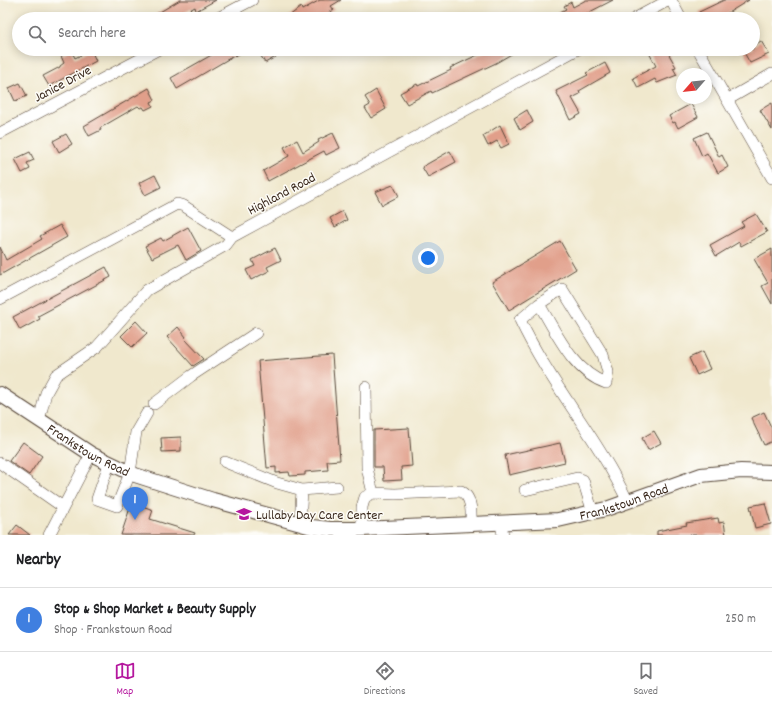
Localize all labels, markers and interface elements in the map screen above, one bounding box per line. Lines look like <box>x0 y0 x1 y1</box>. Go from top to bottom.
search box <box>12 12 760 56</box>
icon: search <box>26 23 48 45</box>
text: Search here <box>58 23 126 45</box>
street label: Janice Drive <box>31 61 95 108</box>
north arrow <box>676 68 712 104</box>
street label: Highland Road <box>244 168 320 221</box>
your location <box>418 248 438 268</box>
street label: Frankstown Road <box>42 420 133 483</box>
street label: Frankstown Road <box>578 479 672 527</box>
pin: 1 <box>122 487 148 520</box>
school or university icon: Lullaby Day Care Center <box>235 505 253 523</box>
place label: Lullaby Day Care Center <box>256 506 384 526</box>
text: Nearby <box>16 549 60 573</box>
text: Stop & Shop Market & Beauty Supply <box>54 599 256 621</box>
text: 1 <box>28 610 30 629</box>
text: 250 m <box>725 610 756 629</box>
text: Shop · Frankstown Road <box>54 621 172 640</box>
tab: Map <box>114 660 136 700</box>
tab: Directions <box>364 660 406 700</box>
tab: Saved <box>633 660 658 700</box>

